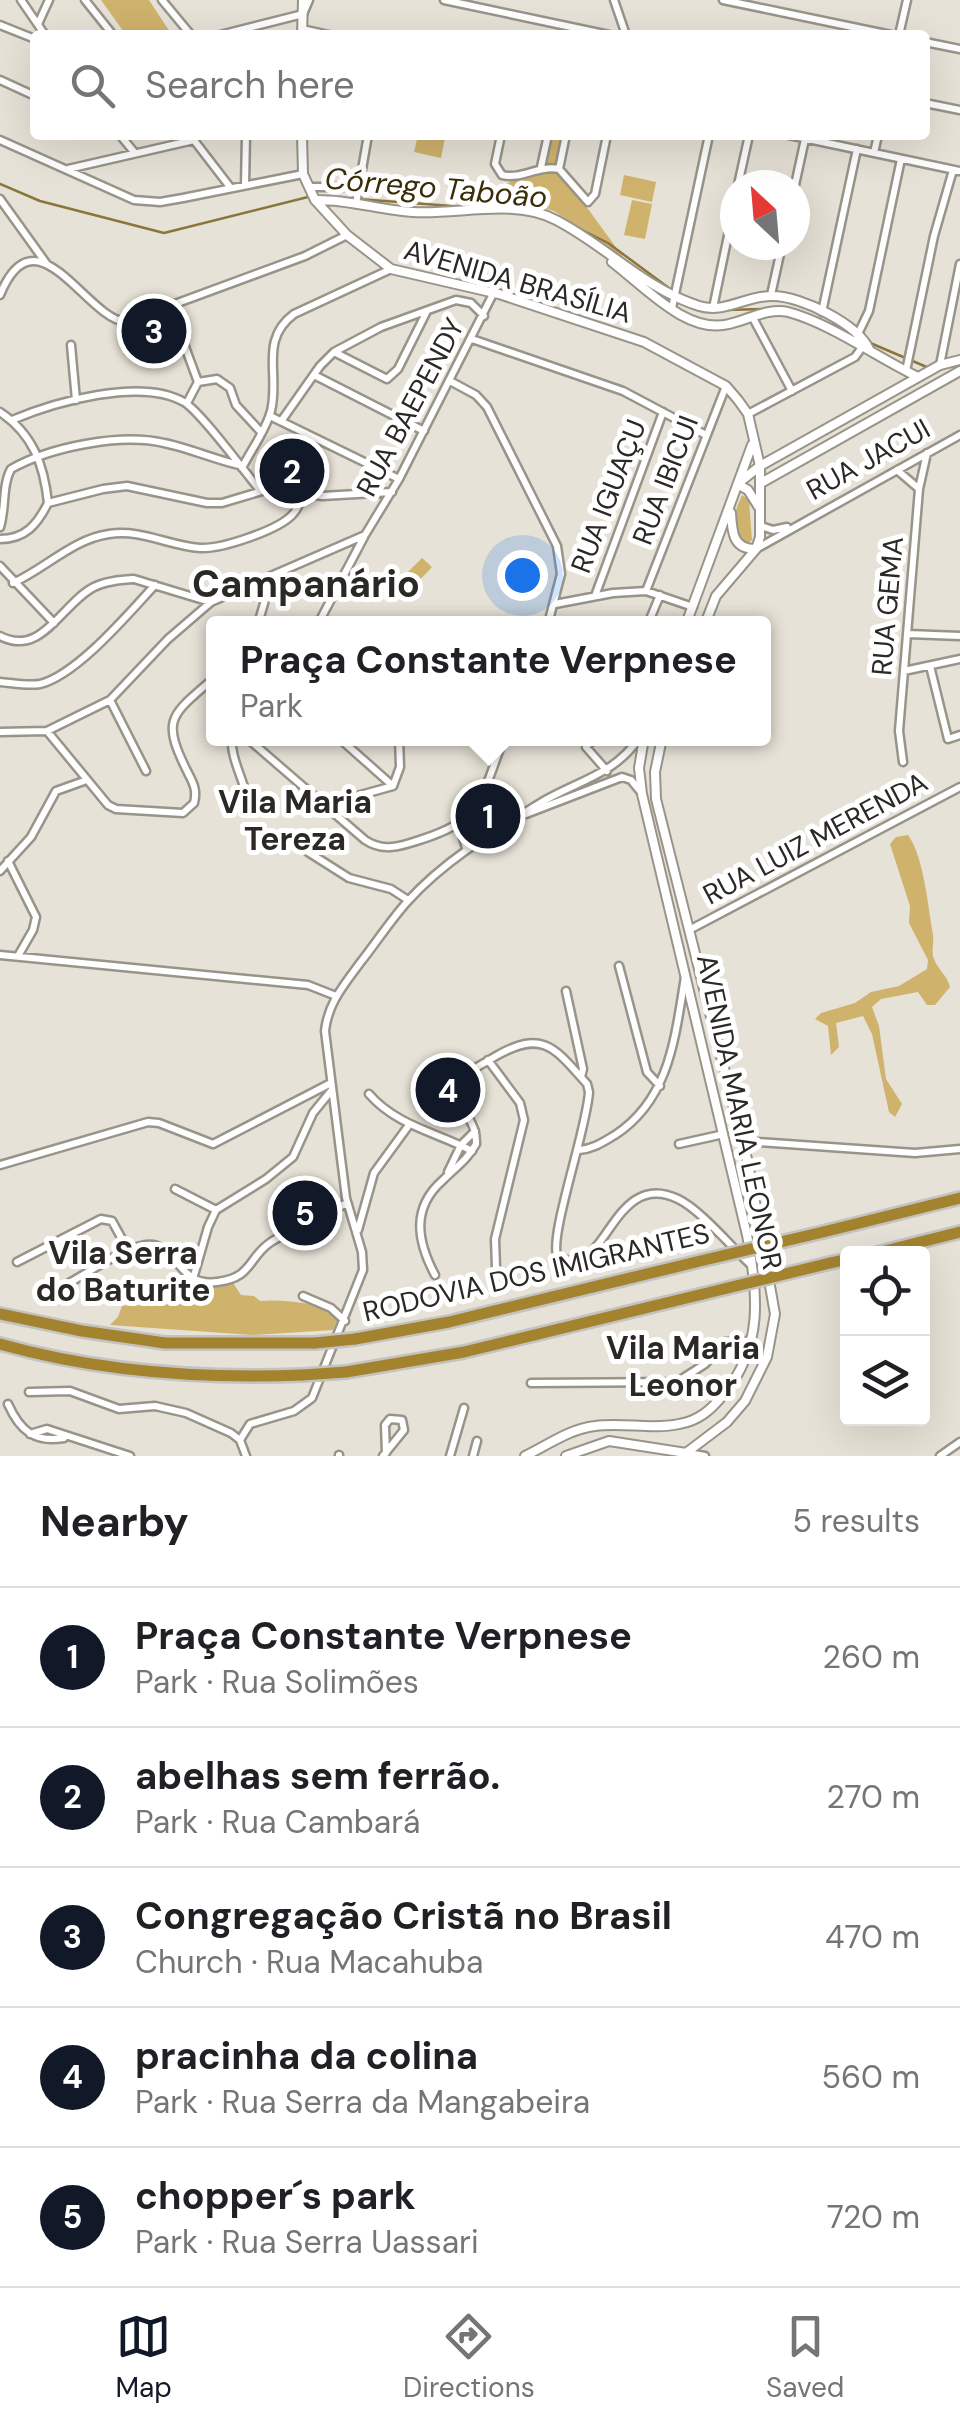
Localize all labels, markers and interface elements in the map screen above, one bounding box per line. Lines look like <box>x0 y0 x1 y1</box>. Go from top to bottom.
search box <box>30 30 930 140</box>
icon: search <box>65 58 120 113</box>
text: Search here <box>145 60 355 110</box>
water label: Córrego Taboão <box>323 158 549 217</box>
north arrow <box>720 170 810 260</box>
street label: AVENIDA BRASÍLIA <box>400 231 636 332</box>
pin: 3 <box>122 294 186 368</box>
street label: RUA BAEPENDY <box>348 312 473 503</box>
street label: RUA IBICUI <box>624 410 707 550</box>
street label: RUA JACUI <box>800 410 937 509</box>
street label: RUA IGUAÇU <box>562 414 655 578</box>
pin: 2 <box>260 434 324 508</box>
street label: RUA GEMA <box>863 535 912 677</box>
your location <box>497 550 548 601</box>
district label: Campanário <box>192 559 420 609</box>
popup <box>206 616 771 746</box>
text: Praça Constante Verpnese <box>240 635 737 685</box>
text: Park <box>240 685 303 727</box>
street label: RUA LUIZ MERENDA <box>697 764 934 913</box>
pin: 1 <box>456 778 520 854</box>
district label: Vila Maria Tereza <box>218 781 372 860</box>
street label: AVENIDA MARIA LEONOR <box>688 951 791 1273</box>
pin: 4 <box>416 1052 480 1128</box>
pin: 5 <box>272 1176 338 1250</box>
street label: RODOVIA DOS IMIGRANTES <box>359 1215 713 1330</box>
district label: Vila Serra do Baturite <box>35 1232 211 1311</box>
map controls <box>840 1246 930 1426</box>
button: locate <box>840 1246 930 1336</box>
district label: Vila Maria Leonor <box>606 1327 760 1406</box>
button: layers <box>840 1336 930 1426</box>
text: Nearby <box>40 1494 189 1549</box>
text: 5 results <box>792 1500 920 1542</box>
text: Praça Constante Verpnese <box>135 1611 632 1661</box>
text: 1 <box>67 1636 78 1678</box>
text: 260 m <box>823 1636 920 1678</box>
text: Park · Rua Solimões <box>135 1661 419 1703</box>
text: abelhas sem ferrão. <box>135 1751 500 1801</box>
text: 2 <box>63 1776 82 1818</box>
text: 270 m <box>827 1776 920 1818</box>
text: Park · Rua Cambará <box>135 1801 420 1843</box>
text: Congregação Cristã no Brasil <box>135 1891 672 1941</box>
text: 3 <box>63 1916 82 1958</box>
text: 470 m <box>825 1916 920 1958</box>
text: Church · Rua Macahuba <box>135 1941 483 1983</box>
text: pracinha da colina <box>135 2031 478 2081</box>
text: 4 <box>62 2056 83 2098</box>
text: 560 m <box>821 2056 920 2098</box>
text: Park · Rua Serra da Mangabeira <box>135 2081 590 2123</box>
text: chopper´s park <box>135 2171 416 2221</box>
text: 5 <box>63 2196 82 2238</box>
text: 720 m <box>827 2196 920 2238</box>
text: Park · Rua Serra Uassari <box>135 2221 479 2263</box>
tab: Map <box>116 2309 172 2406</box>
tab: Directions <box>403 2309 535 2406</box>
tab: Saved <box>766 2309 844 2406</box>

